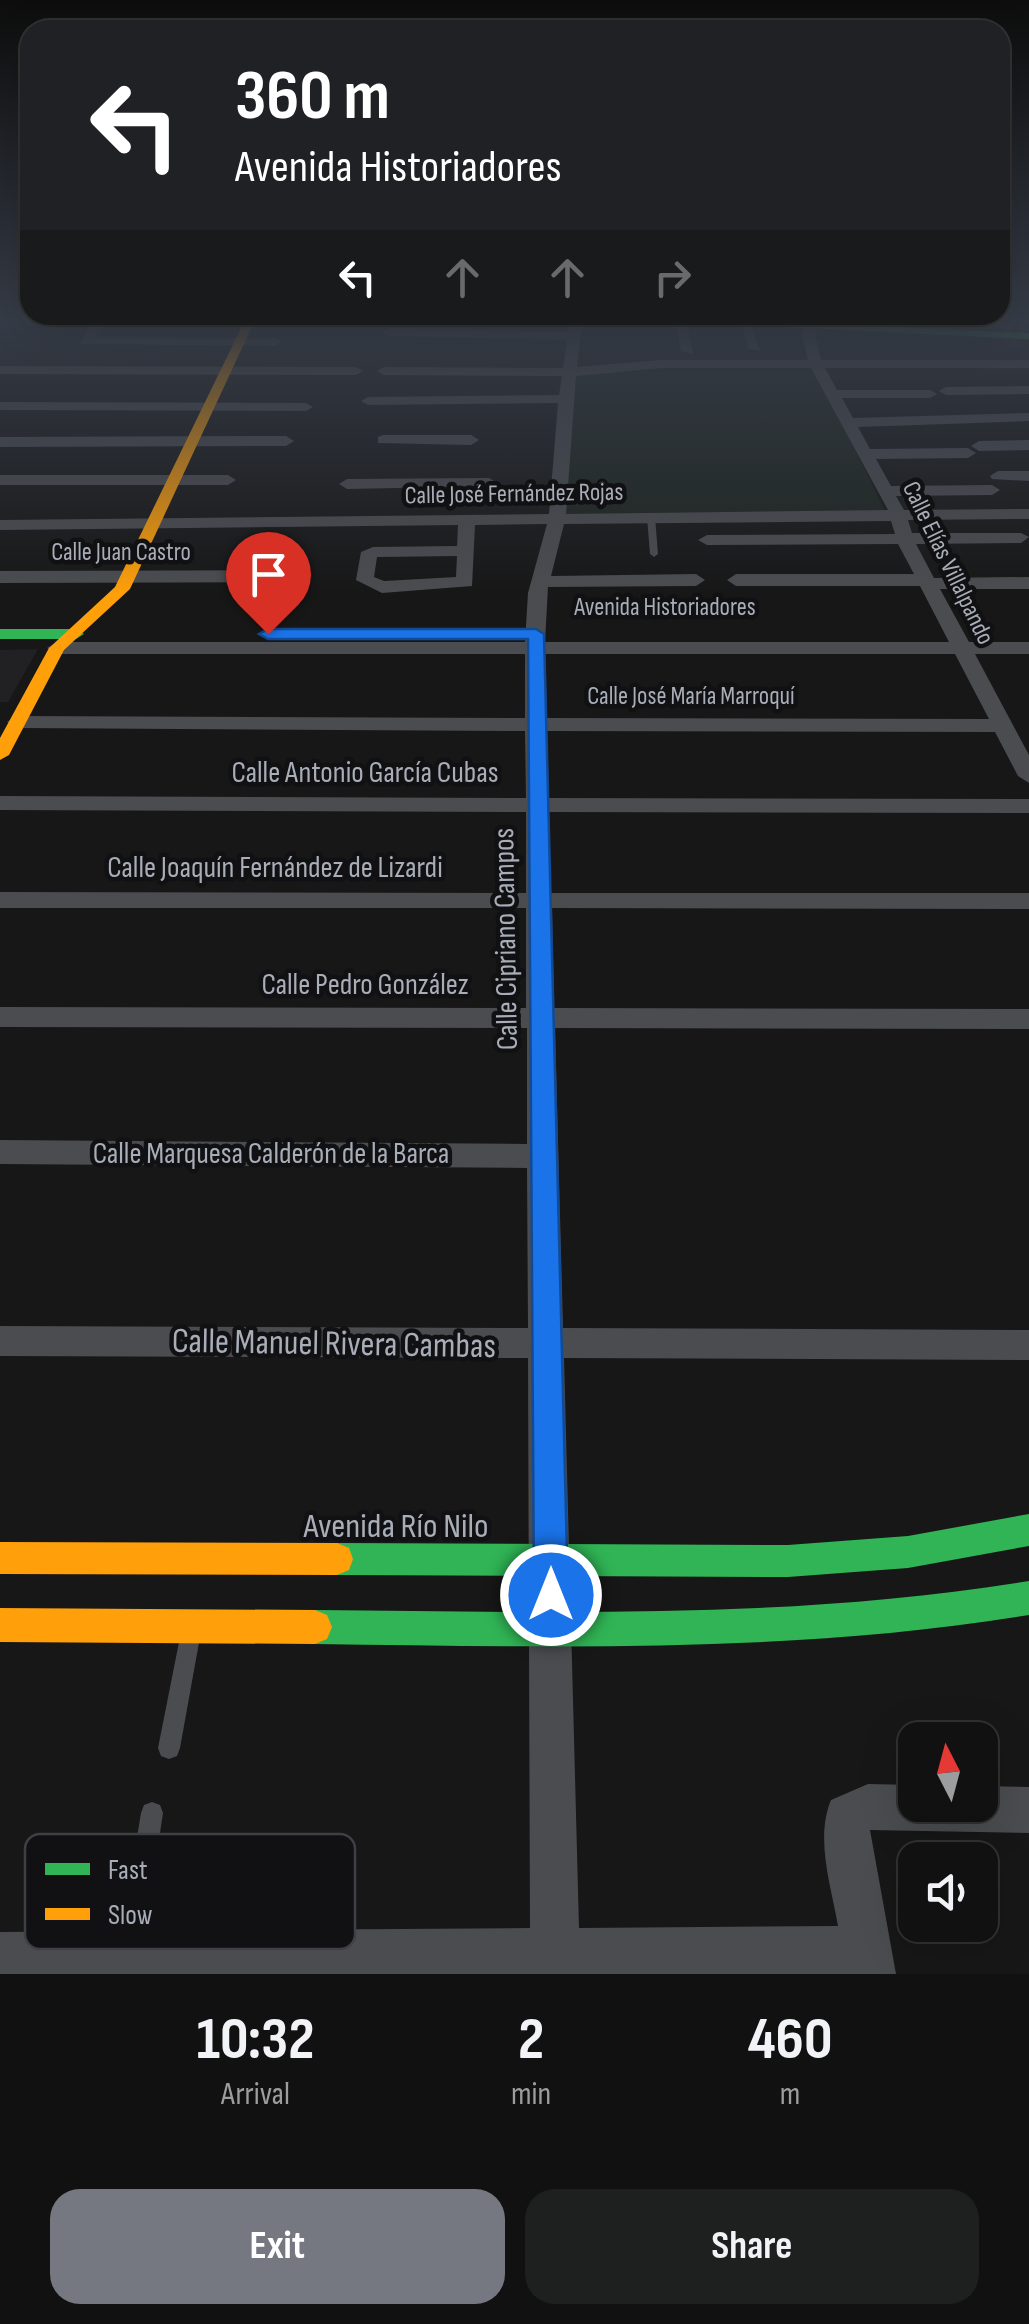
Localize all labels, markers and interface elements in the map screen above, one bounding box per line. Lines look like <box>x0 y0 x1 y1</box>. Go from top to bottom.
text: 360 m <box>235 55 390 139</box>
icon: left <box>70 60 200 190</box>
text: Avenida Historiadores <box>235 140 562 195</box>
icon: left <box>330 250 385 305</box>
icon: ahead <box>435 250 490 305</box>
icon: ahead <box>540 250 595 305</box>
icon: right <box>645 250 700 305</box>
street label: Calle Elías Villalpando <box>895 476 1001 650</box>
street label: Calle José Fernández Rojas <box>404 477 624 511</box>
pin <box>226 532 311 635</box>
street label: Calle Juan Castro <box>51 537 191 568</box>
icon: arrive <box>241 547 296 602</box>
street label: Avenida Historiadores <box>573 592 756 623</box>
street label: Calle José María Marroquí <box>587 681 795 712</box>
street label: Calle Antonio García Cubas <box>231 755 499 791</box>
street label: Calle Cipriano Campos <box>486 827 526 1051</box>
street label: Calle Joaquín Fernández de Lizardi <box>107 850 443 886</box>
street label: Calle Pedro González <box>261 967 469 1003</box>
street label: Calle Marquesa Calderón de la Barca <box>93 1136 449 1172</box>
street label: Calle Manuel Rivera Cambas <box>172 1320 496 1368</box>
street label: Avenida Río Nilo <box>302 1505 489 1548</box>
position arrow <box>499 1543 603 1647</box>
north arrow <box>898 1722 998 1822</box>
map controls <box>898 1722 998 1942</box>
legend <box>25 1834 355 1949</box>
button: sound <box>898 1842 998 1942</box>
text: Fast <box>108 1854 147 1887</box>
text: Slow <box>108 1899 153 1932</box>
text: 10:32 <box>197 2004 314 2076</box>
text: 2 <box>518 2004 544 2076</box>
text: 460 <box>748 2004 832 2076</box>
text: Arrival <box>221 2075 290 2114</box>
text: min <box>511 2075 551 2114</box>
text: m <box>780 2075 800 2114</box>
button: Exit <box>50 2189 505 2304</box>
button: Share <box>525 2189 979 2304</box>

